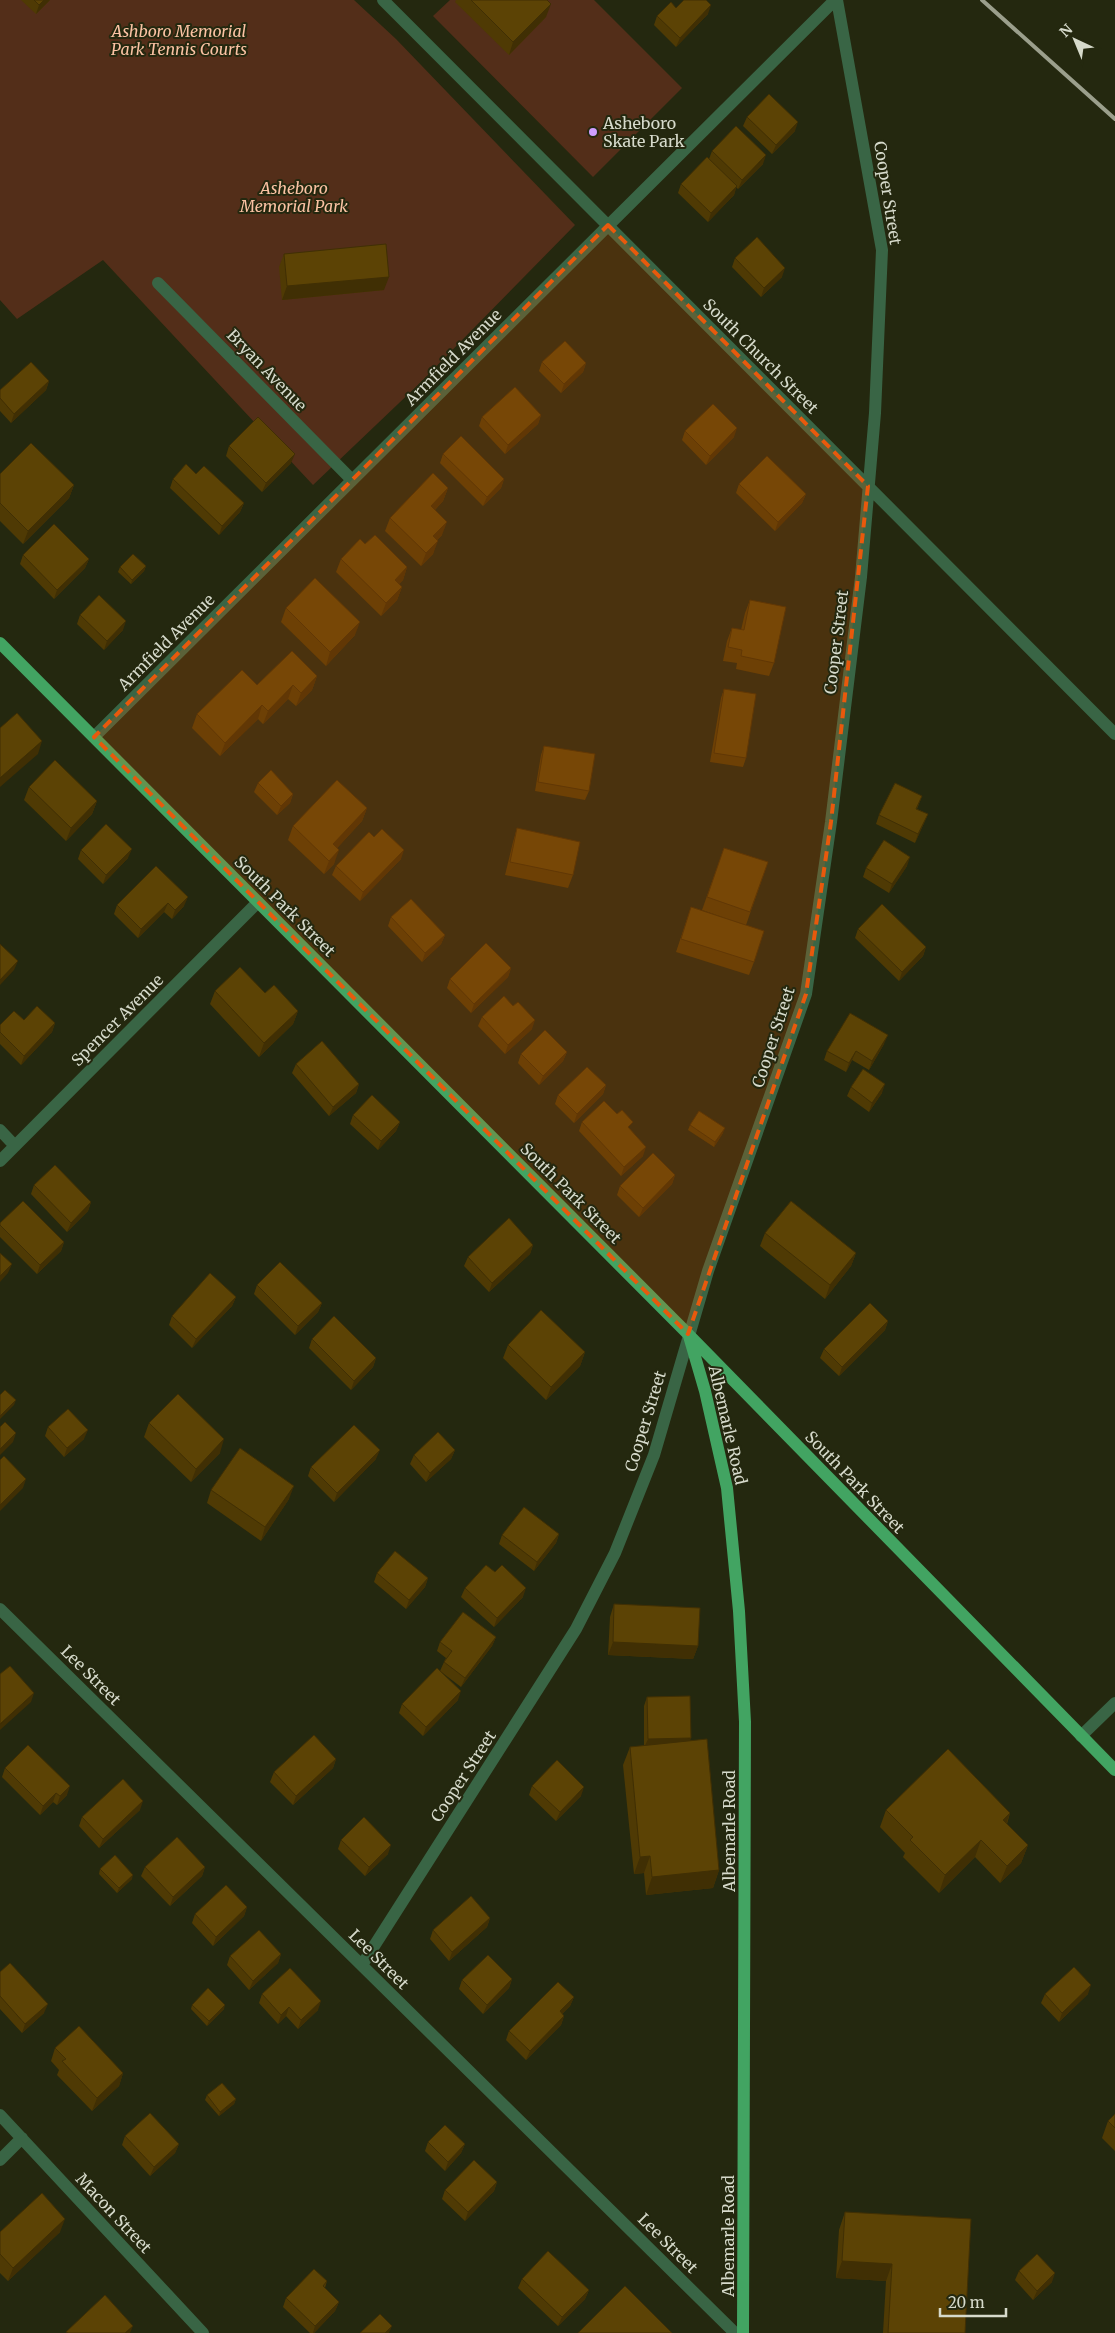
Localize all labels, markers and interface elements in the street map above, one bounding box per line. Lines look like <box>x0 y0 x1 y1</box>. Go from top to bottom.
north arrow <box>1050 15 1100 65</box>
text: N <box>1056 20 1076 41</box>
park label: Ashboro Memorial Park Tennis Courts <box>110 21 247 59</box>
place label: Asheboro Skate Park <box>602 113 686 151</box>
marker: Asheboro Skate Park <box>587 126 599 138</box>
street label: Cooper Street <box>870 140 906 247</box>
park label: Asheboro Memorial Park <box>239 178 348 216</box>
street label: South Church Street <box>699 294 823 418</box>
street label: Armfield Avenue <box>400 304 506 410</box>
street label: Bryan Avenue <box>223 325 311 415</box>
street label: Cooper Street <box>820 588 852 695</box>
street label: Armfield Avenue <box>113 589 219 695</box>
street label: South Park Street <box>230 851 340 961</box>
street label: Spencer Avenue <box>67 970 167 1070</box>
street label: Cooper Street <box>747 983 799 1090</box>
street label: South Park Street <box>516 1138 626 1248</box>
street label: Albemarle Road <box>704 1362 752 1487</box>
street label: Cooper Street <box>620 1367 670 1474</box>
street label: South Park Street <box>801 1427 909 1538</box>
street label: Lee Street <box>57 1641 126 1710</box>
street label: Cooper Street <box>426 1726 500 1825</box>
street label: Albemarle Road <box>719 1770 739 1893</box>
street label: Lee Street <box>345 1925 414 1994</box>
street label: Macon Street <box>72 2169 157 2258</box>
street label: Albemarle Road <box>718 2175 738 2298</box>
street label: Lee Street <box>634 2209 703 2278</box>
scale bar <box>940 2286 1006 2318</box>
text: 20 m <box>948 2293 985 2312</box>

